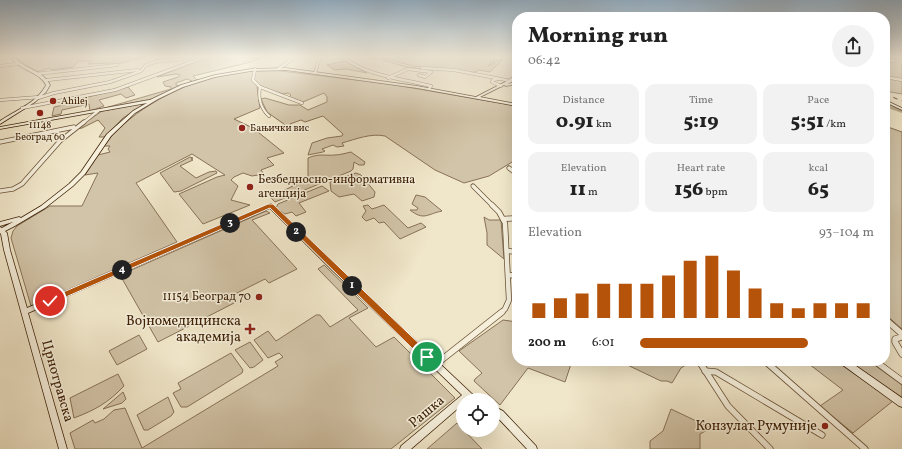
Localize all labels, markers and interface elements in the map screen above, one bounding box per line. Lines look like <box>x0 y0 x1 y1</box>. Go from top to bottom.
text: Morning run <box>528 21 668 52</box>
button: share <box>832 25 874 67</box>
text: 06:42 <box>528 52 560 70</box>
text: Distance <box>563 93 605 108</box>
text: Time <box>689 93 713 108</box>
text: Pace <box>807 93 829 108</box>
place label: Ahilej <box>61 94 88 108</box>
marker: Ahilej <box>48 96 58 106</box>
marker: 11148 Београд 60 <box>35 108 45 118</box>
text: 0.91 <box>556 108 594 136</box>
text: 5:19 <box>683 108 719 136</box>
text: 5:51 <box>791 108 824 136</box>
text: km <box>594 117 612 132</box>
text: /km <box>824 117 846 132</box>
place label: 11148 Београд 60 <box>15 118 65 144</box>
place label: Бањички вис <box>250 121 310 135</box>
marker: Бањички вис <box>237 123 247 133</box>
text: Elevation <box>561 161 607 176</box>
text: Heart rate <box>677 161 725 176</box>
text: kcal <box>809 161 828 176</box>
place label: Безбедносно-информативна агенција <box>258 172 415 202</box>
text: 11 <box>570 176 586 204</box>
text: 156 <box>674 176 703 204</box>
text: 65 <box>808 176 829 204</box>
marker: Безбедносно-информативна агенција <box>245 182 255 192</box>
text: m <box>586 185 598 200</box>
text: bpm <box>703 185 728 200</box>
pin: 3 <box>220 213 240 233</box>
text: 3 <box>227 215 233 230</box>
pin: 2 <box>286 222 306 242</box>
text: 2 <box>293 224 299 239</box>
text: Elevation <box>528 224 582 242</box>
text: 93–104 m <box>819 224 874 242</box>
pin: 4 <box>112 260 132 280</box>
text: 4 <box>119 262 125 277</box>
pin: 1 <box>342 276 362 296</box>
text: 1 <box>350 278 354 293</box>
pin <box>33 284 67 318</box>
place label: 11154 Београд 70 <box>162 289 251 305</box>
icon: check <box>39 290 61 312</box>
marker: 11154 Београд 70 <box>254 292 264 302</box>
place label: Војномедицинска академија <box>126 312 241 347</box>
marker: Војномедицинска академија <box>244 323 256 335</box>
text: 200 m <box>528 334 566 352</box>
text: 6:01 <box>592 334 615 352</box>
street label: Црнотравска <box>36 338 78 424</box>
pin <box>410 340 444 374</box>
icon: arrive <box>416 346 438 368</box>
street label: Рашка <box>405 391 449 433</box>
map controls <box>456 393 500 437</box>
button: locate <box>456 393 500 437</box>
place label: Конзулат Румуније <box>695 417 817 436</box>
marker: Конзулат Румуније <box>820 421 830 431</box>

